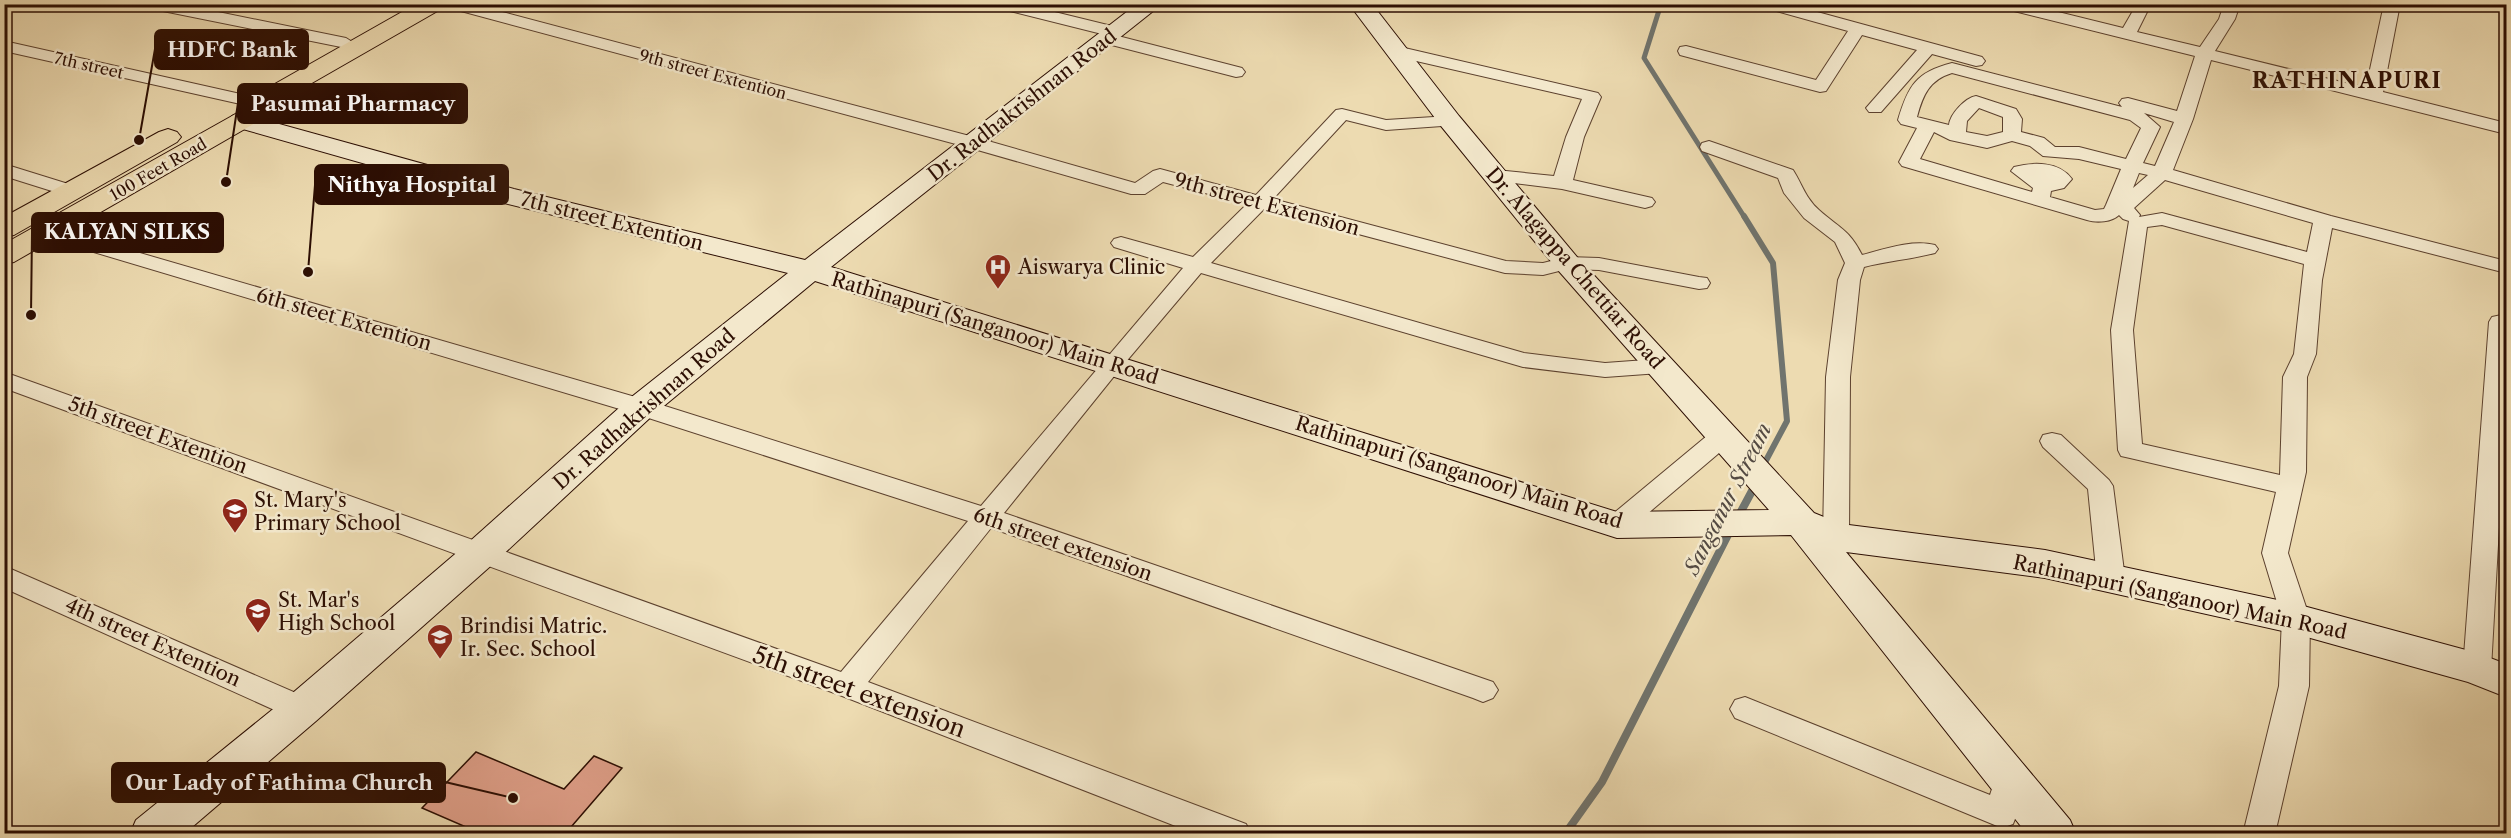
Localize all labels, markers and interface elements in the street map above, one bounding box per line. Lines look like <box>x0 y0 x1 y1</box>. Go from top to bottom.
street label: Dr. Radhakrishnan Road <box>923 24 1121 186</box>
callout: HDFC Bank <box>155 30 308 69</box>
text: HDFC Bank <box>167 37 298 62</box>
street label: 9th street Extention <box>637 45 789 103</box>
street label: 7th street <box>52 47 126 83</box>
district label: RATHINAPURI <box>2252 67 2442 94</box>
callout: Pasumai Pharmacy <box>238 84 467 123</box>
text: Pasumai Pharmacy <box>251 91 456 116</box>
street label: 100 Feet Road <box>106 133 210 205</box>
street label: Dr. Alagappa Chettiar Road <box>1481 162 1669 374</box>
callout: Nithya Hospital <box>315 165 508 204</box>
street label: 9th street Extension <box>1172 168 1363 240</box>
text: Nithya Hospital <box>328 172 496 197</box>
street label: 7th street Extention <box>518 187 706 255</box>
callout: KALYAN SILKS <box>32 213 223 252</box>
text: KALYAN SILKS <box>44 219 210 244</box>
hospital icon: Aiswarya Clinic <box>983 252 1013 290</box>
place label: Aiswarya Clinic <box>1017 255 1165 279</box>
street label: Rathinapuri (Sanganoor) Main Road <box>829 267 1161 389</box>
street label: 6th steet Extention <box>254 282 435 356</box>
street label: Dr. Radhakrishnan Road <box>548 324 740 494</box>
street label: 5th street Extention <box>65 391 251 479</box>
street label: Rathinapuri (Sanganoor) Main Road <box>1293 411 1625 533</box>
water label: Sanganur Stream <box>1678 419 1777 581</box>
place label: St. Mary's Primary School <box>254 488 401 535</box>
school or university icon: St. Mary's Primary School <box>220 496 250 534</box>
street label: 6th street extension <box>970 502 1156 586</box>
street label: Rathinapuri (Sanganoor) Main Road <box>2011 550 2349 644</box>
place label: St. Mar's High School <box>278 588 395 635</box>
street label: 4th street Extention <box>62 593 245 692</box>
school or university icon: St. Mar's High School <box>243 596 273 634</box>
place label: Brindisi Matric. Ir. Sec. School <box>460 614 607 661</box>
school or university icon: Brindisi Matric. Ir. Sec. School <box>425 622 455 660</box>
street label: 5th street extension <box>749 640 969 743</box>
callout: Our Lady of Fathima Church <box>112 763 445 802</box>
text: Our Lady of Fathima Church <box>125 770 433 795</box>

